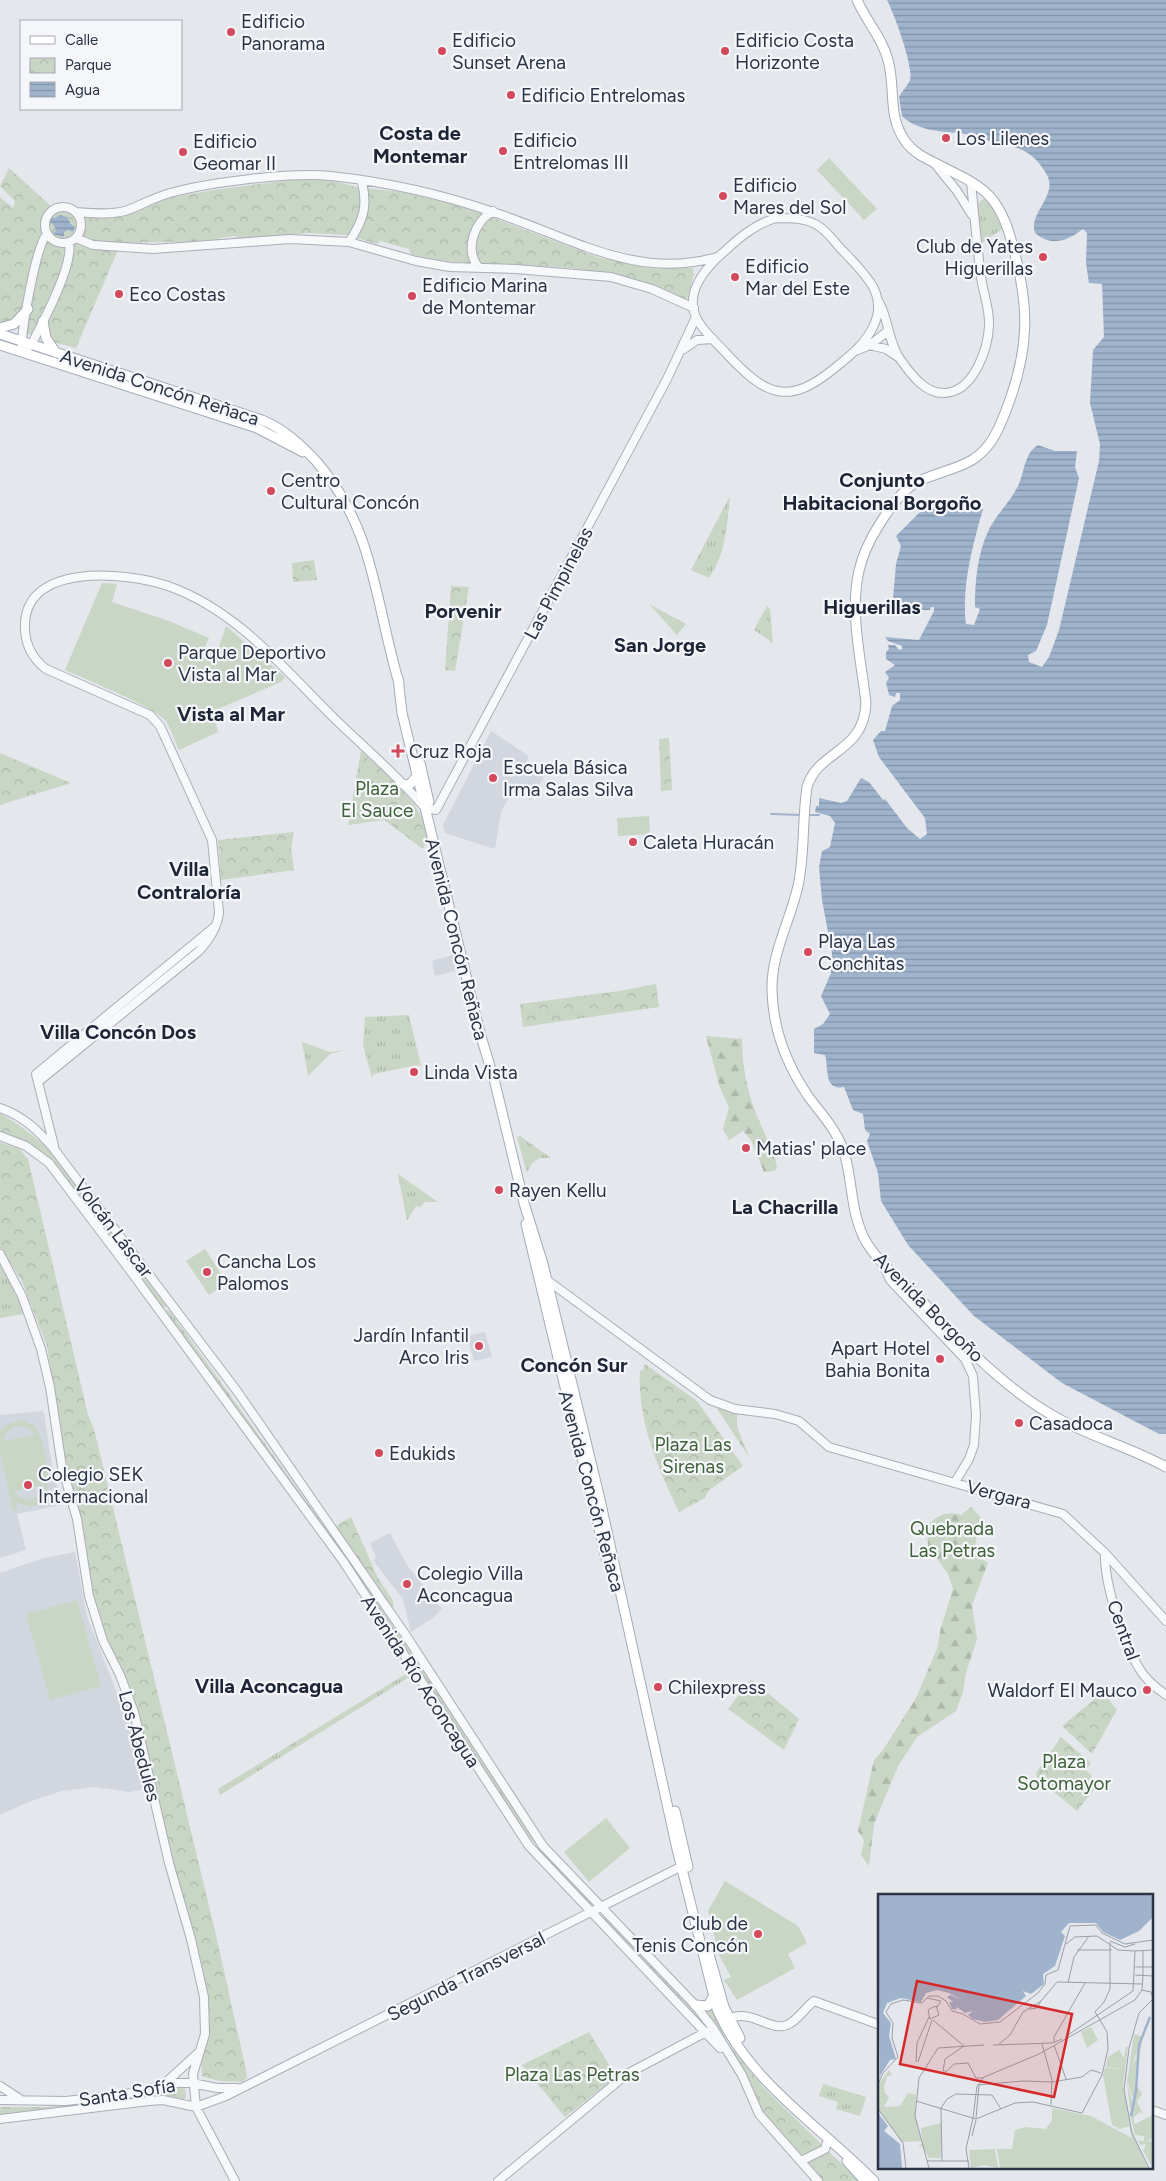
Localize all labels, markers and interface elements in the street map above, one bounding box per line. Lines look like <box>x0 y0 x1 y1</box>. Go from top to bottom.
place label: Edificio Panorama <box>241 10 325 55</box>
legend <box>20 20 182 110</box>
marker: Edificio Panorama <box>225 26 237 38</box>
place label: Edificio Sunset Arena <box>452 29 566 74</box>
place label: Edificio Costa Horizonte <box>735 29 854 74</box>
text: Calle <box>65 31 98 49</box>
marker: Edificio Sunset Arena <box>436 45 448 57</box>
marker: Edificio Costa Horizonte <box>719 45 731 57</box>
text: Parque <box>65 56 112 74</box>
text: Agua <box>65 81 100 99</box>
place label: Edificio Entrelomas <box>521 84 685 107</box>
marker: Edificio Entrelomas <box>505 89 517 101</box>
district label: Costa de Montemar <box>373 121 468 168</box>
place label: Los Lilenes <box>956 127 1049 150</box>
place label: Edificio Entrelomas III <box>513 129 629 174</box>
place label: Edificio Geomar II <box>193 130 276 175</box>
marker: Los Lilenes <box>940 132 952 144</box>
marker: Edificio Entrelomas III <box>497 145 509 157</box>
marker: Edificio Geomar II <box>177 146 189 158</box>
place label: Edificio Mares del Sol <box>733 174 846 219</box>
marker: Edificio Mares del Sol <box>717 190 729 202</box>
place label: Club de Yates Higuerillas <box>916 235 1033 280</box>
marker: Club de Yates Higuerillas <box>1037 251 1049 263</box>
place label: Edificio Mar del Este <box>745 255 850 300</box>
marker: Edificio Mar del Este <box>729 271 741 283</box>
place label: Edificio Marina de Montemar <box>422 274 548 319</box>
place label: Eco Costas <box>129 283 226 306</box>
marker: Eco Costas <box>113 288 125 300</box>
marker: Edificio Marina de Montemar <box>406 290 418 302</box>
street label: Avenida Concón Reñaca <box>58 344 262 430</box>
district label: Conjunto Habitacional Borgoño <box>783 468 982 515</box>
place label: Centro Cultural Concón <box>281 469 419 514</box>
marker: Centro Cultural Concón <box>265 485 277 497</box>
street label: Las Pimpinelas <box>519 523 598 643</box>
district label: Higuerillas <box>823 595 921 619</box>
district label: Porvenir <box>424 599 502 623</box>
district label: San Jorge <box>614 633 706 657</box>
place label: Parque Deportivo Vista al Mar <box>178 641 326 686</box>
marker: Parque Deportivo Vista al Mar <box>162 657 174 669</box>
district label: Vista al Mar <box>177 702 285 726</box>
place label: Cruz Roja <box>409 740 491 763</box>
marker: Cruz Roja <box>391 744 405 758</box>
place label: Escuela Básica Irma Salas Silva <box>503 756 634 801</box>
marker: Escuela Básica Irma Salas Silva <box>487 772 499 784</box>
park label: Plaza El Sauce <box>341 777 413 822</box>
place label: Caleta Huracán <box>643 831 774 854</box>
street label: Avenida Concón Reñaca <box>420 836 493 1043</box>
marker: Caleta Huracán <box>627 836 639 848</box>
district label: Villa Contraloría <box>137 857 241 904</box>
place label: Playa Las Conchitas <box>818 930 904 975</box>
marker: Playa Las Conchitas <box>802 946 814 958</box>
district label: Villa Concón Dos <box>40 1020 196 1044</box>
place label: Linda Vista <box>424 1061 518 1084</box>
marker: Linda Vista <box>408 1066 420 1078</box>
place label: Matias' place <box>756 1137 866 1160</box>
marker: Matias' place <box>740 1142 752 1154</box>
street label: Volcán Láscar <box>69 1174 159 1283</box>
place label: Rayen Kellu <box>509 1179 607 1202</box>
marker: Rayen Kellu <box>493 1184 505 1196</box>
district label: La Chacrilla <box>732 1195 838 1219</box>
street label: Avenida Borgoño <box>869 1248 988 1367</box>
place label: Cancha Los Palomos <box>217 1250 316 1295</box>
marker: Cancha Los Palomos <box>201 1266 213 1278</box>
place label: Jardín Infantil Arco Iris <box>354 1324 469 1369</box>
place label: Apart Hotel Bahia Bonita <box>825 1337 930 1382</box>
marker: Jardín Infantil Arco Iris <box>473 1340 485 1352</box>
district label: Concón Sur <box>520 1353 628 1377</box>
marker: Apart Hotel Bahia Bonita <box>934 1353 946 1365</box>
street label: Avenida Concón Reñaca <box>554 1388 629 1594</box>
place label: Casadoca <box>1029 1412 1113 1435</box>
marker: Casadoca <box>1013 1417 1025 1429</box>
park label: Plaza Las Sirenas <box>654 1433 732 1478</box>
place label: Edukids <box>389 1442 456 1465</box>
marker: Edukids <box>373 1447 385 1459</box>
place label: Colegio SEK Internacional <box>38 1463 148 1508</box>
street label: Vergara <box>964 1475 1034 1514</box>
marker: Colegio SEK Internacional <box>22 1479 34 1491</box>
park label: Quebrada Las Petras <box>909 1517 995 1562</box>
place label: Colegio Villa Aconcagua <box>417 1562 523 1607</box>
marker: Colegio Villa Aconcagua <box>401 1578 413 1590</box>
street label: Avenida Río Aconcagua <box>356 1591 485 1772</box>
street label: Central <box>1102 1597 1145 1663</box>
district label: Villa Aconcagua <box>195 1674 343 1698</box>
place label: Chilexpress <box>668 1676 766 1699</box>
place label: Waldorf El Mauco <box>988 1679 1137 1702</box>
marker: Chilexpress <box>652 1681 664 1693</box>
marker: Waldorf El Mauco <box>1141 1684 1153 1696</box>
street label: Los Abedules <box>114 1688 165 1804</box>
park label: Plaza Sotomayor <box>1017 1750 1111 1795</box>
inset map <box>878 1894 1154 2168</box>
place label: Club de Tenis Concón <box>633 1912 748 1957</box>
street label: Segunda Transversal <box>383 1927 549 2026</box>
marker: Club de Tenis Concón <box>752 1928 764 1940</box>
park label: Plaza Las Petras <box>504 2063 640 2086</box>
street label: Santa Sofía <box>77 2074 177 2111</box>

